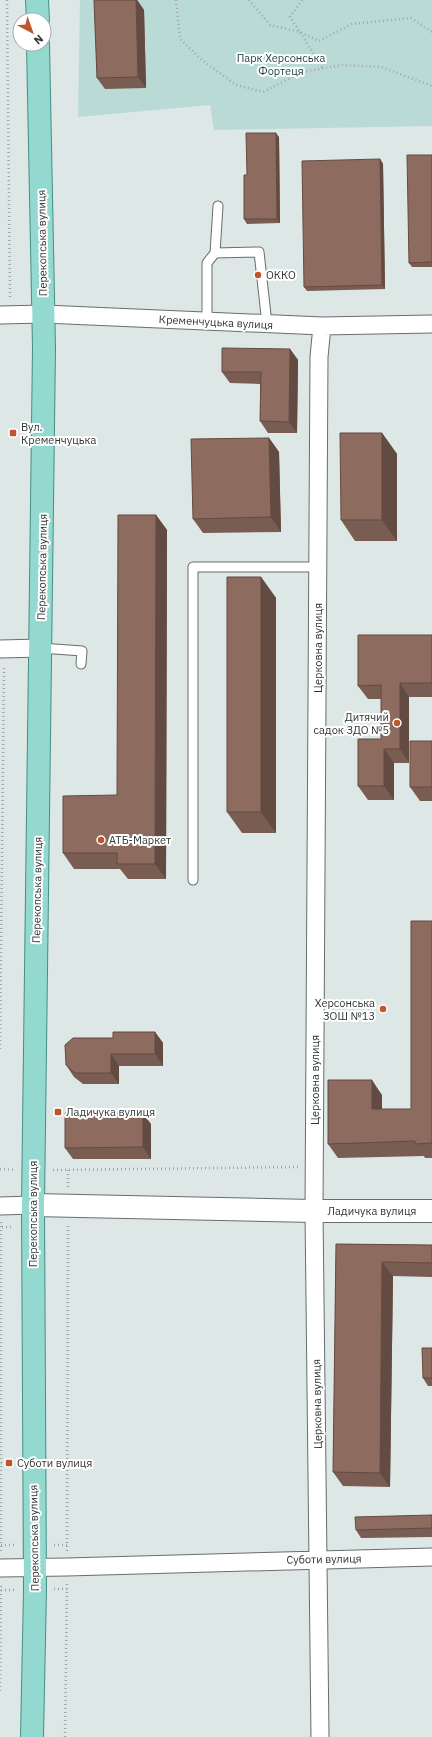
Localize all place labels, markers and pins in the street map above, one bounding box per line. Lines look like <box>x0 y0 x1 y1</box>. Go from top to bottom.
place label: ОККО <box>266 268 296 282</box>
marker: ОККО <box>253 270 263 280</box>
place label: Вул. Кременчуцька <box>21 420 97 447</box>
marker: Вул. Кременчуцька <box>8 428 18 438</box>
place label: Дитячий садок ЗДО №5 <box>313 710 389 737</box>
marker: Дитячий садок ЗДО №5 <box>392 718 402 728</box>
place label: АТБ-Маркет <box>109 833 171 847</box>
marker: АТБ-Маркет <box>96 835 106 845</box>
place label: Херсонська ЗОШ №13 <box>315 996 375 1023</box>
marker: Херсонська ЗОШ №13 <box>378 1004 388 1014</box>
place label: Ладичука вулиця <box>66 1105 155 1119</box>
marker: Ладичука вулиця <box>53 1107 63 1117</box>
place label: Суботи вулиця <box>17 1456 92 1470</box>
marker: Суботи вулиця <box>4 1458 14 1468</box>

